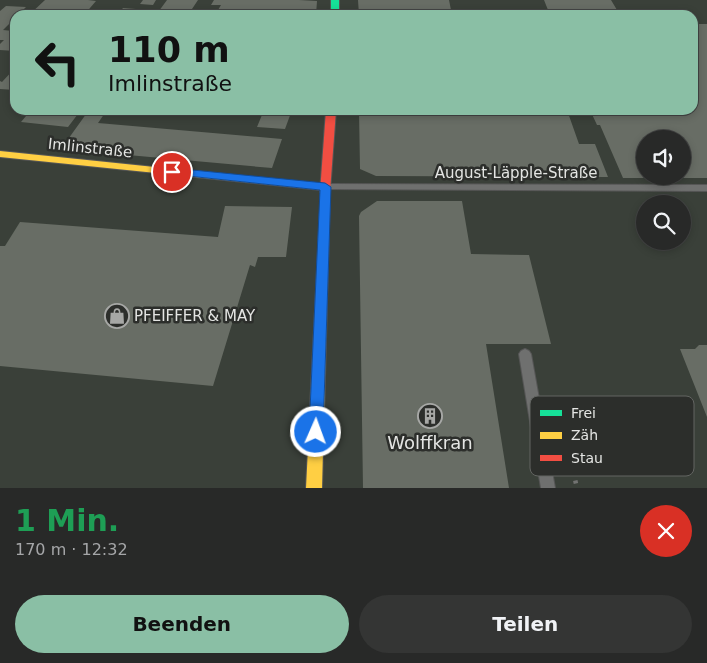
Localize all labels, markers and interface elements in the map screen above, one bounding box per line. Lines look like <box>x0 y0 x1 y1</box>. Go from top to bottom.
icon: left <box>25 30 90 95</box>
text: 110 m <box>108 30 230 70</box>
text: Imlinstraße <box>108 71 232 96</box>
map controls <box>636 130 691 250</box>
button: sound <box>636 130 691 185</box>
street label: Imlinstraße <box>47 135 133 161</box>
pin <box>151 151 193 193</box>
icon: arrive <box>158 158 186 186</box>
street label: August-Läpple-Straße <box>435 164 597 182</box>
button: search <box>636 195 691 250</box>
shop icon: PFEIFFER & MAY <box>104 303 130 329</box>
place label: PFEIFFER & MAY <box>134 307 256 325</box>
legend <box>530 396 694 476</box>
building icon: Wolffkran <box>417 403 443 429</box>
position arrow <box>289 405 341 457</box>
text: Frei <box>571 405 596 421</box>
text: Zäh <box>571 427 598 443</box>
place label: Wolffkran <box>387 432 473 453</box>
text: Stau <box>571 450 603 466</box>
text: 1 Min. <box>15 503 119 538</box>
button: close <box>640 505 692 557</box>
text: 170 m · 12:32 <box>15 540 128 559</box>
button: Beenden <box>15 595 349 653</box>
button: Teilen <box>359 595 692 653</box>

